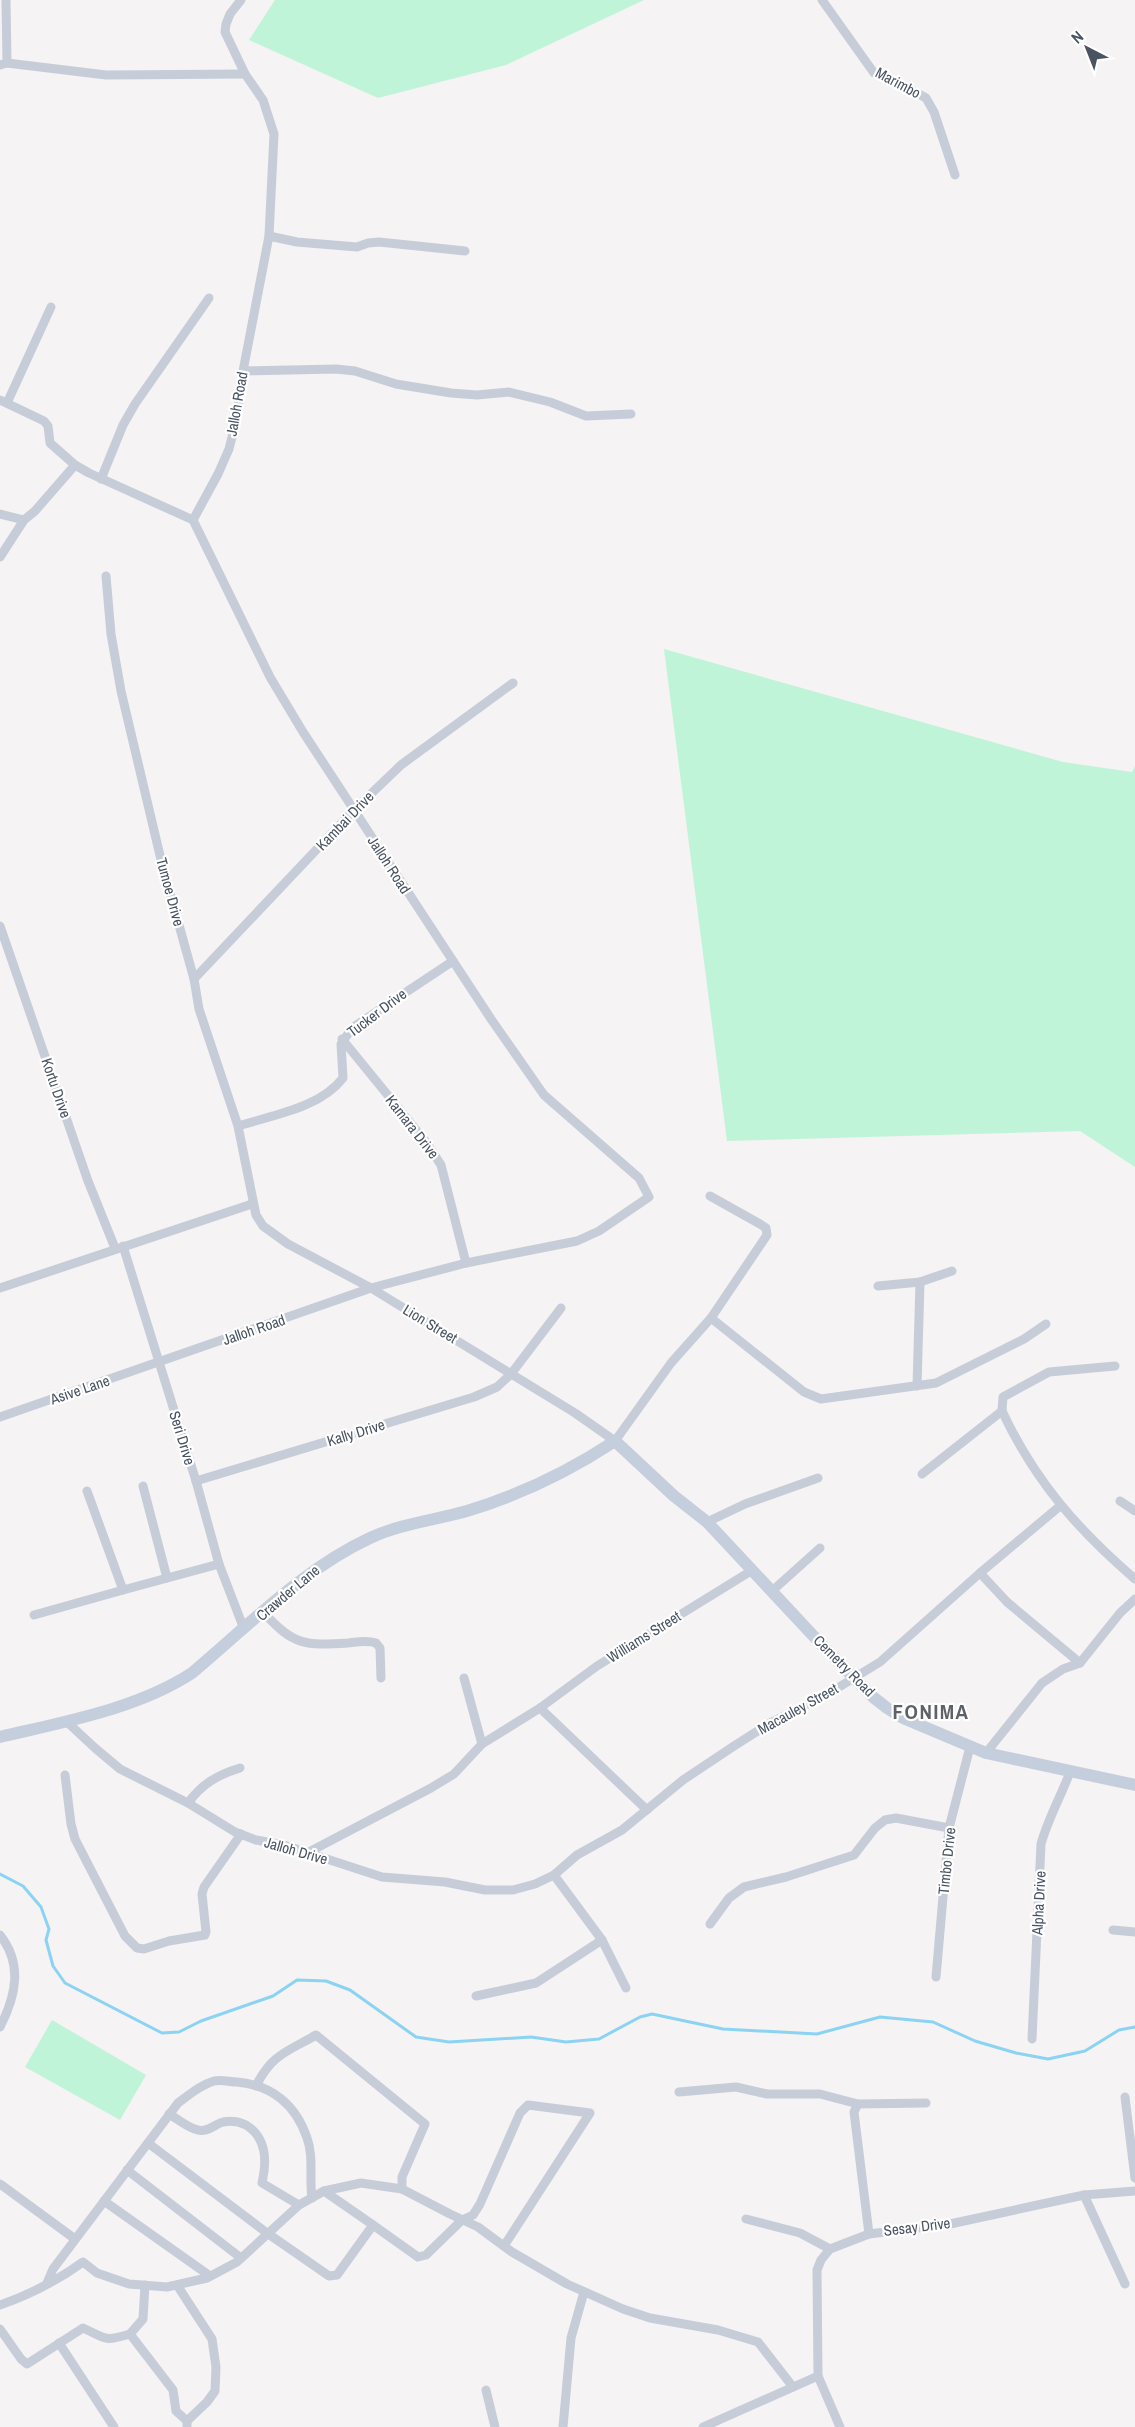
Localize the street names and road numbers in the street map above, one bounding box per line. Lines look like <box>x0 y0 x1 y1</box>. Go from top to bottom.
street label: Marimbo <box>872 62 925 103</box>
street label: Jalloh Road <box>221 370 252 438</box>
street label: Kambai Drive <box>311 786 378 855</box>
street label: Jalloh Road <box>363 832 416 898</box>
street label: Tumoe Drive <box>151 855 190 929</box>
street label: Tucker Drive <box>343 983 411 1042</box>
street label: Kortu Drive <box>36 1055 77 1121</box>
street label: Kamara Drive <box>381 1090 444 1163</box>
street label: Lion Street <box>399 1299 462 1348</box>
street label: Jalloh Road <box>220 1309 288 1350</box>
street label: Asive Lane <box>46 1370 113 1410</box>
street label: Seri Drive <box>164 1408 201 1468</box>
street label: Kally Drive <box>324 1414 388 1451</box>
street label: Crawder Lane <box>251 1560 324 1625</box>
street label: Williams Street <box>603 1605 685 1668</box>
street label: Cemetry Road <box>809 1630 880 1701</box>
street label: Macauley Street <box>754 1678 842 1739</box>
street label: Timbo Drive <box>933 1826 960 1896</box>
street label: Jalloh Drive <box>262 1831 330 1870</box>
street label: Alpha Drive <box>1026 1870 1051 1937</box>
street label: Sesay Drive <box>882 2212 952 2241</box>

